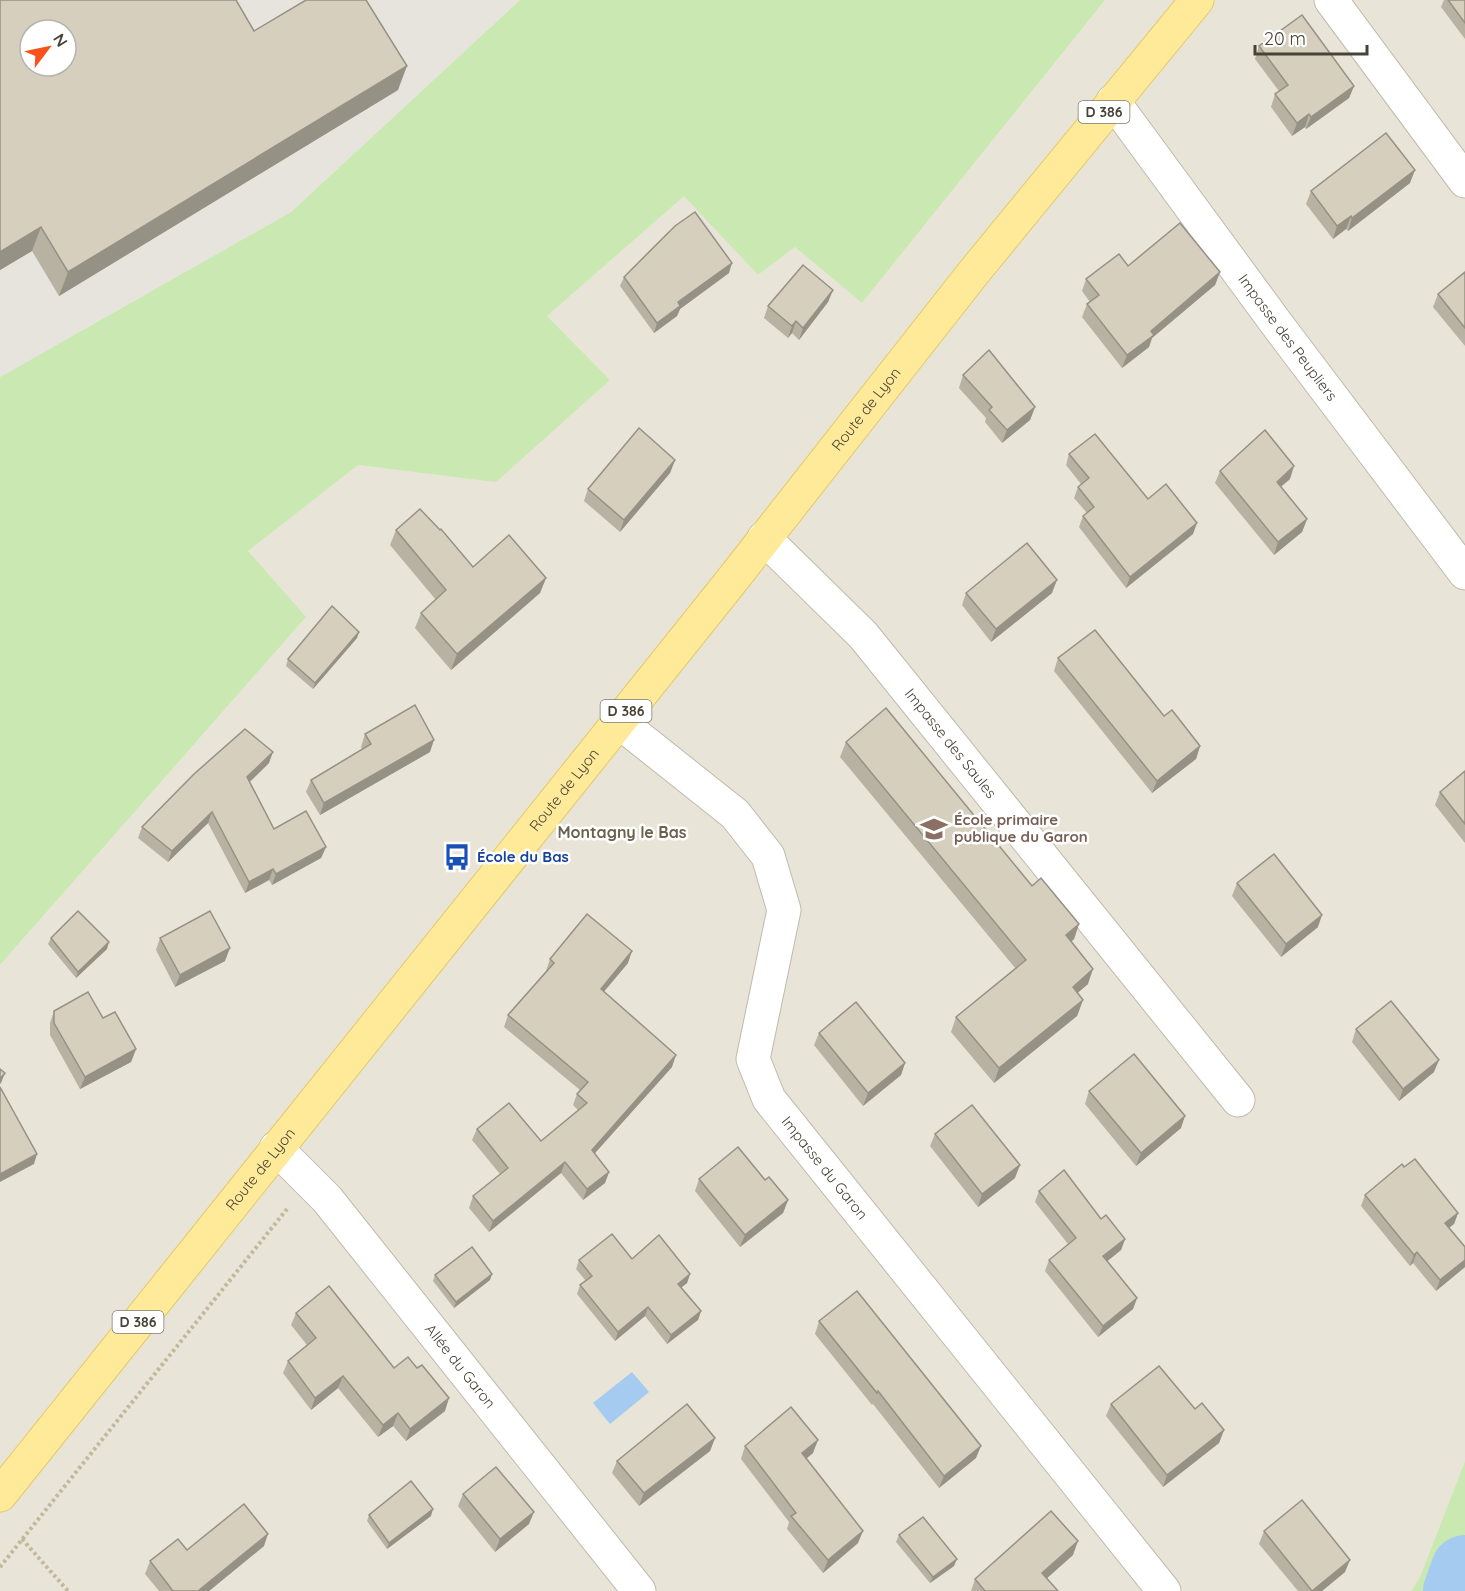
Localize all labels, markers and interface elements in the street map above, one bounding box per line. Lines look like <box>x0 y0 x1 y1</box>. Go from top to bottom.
north arrow <box>18 18 78 78</box>
scale bar <box>1255 18 1368 56</box>
text: 20 m <box>1264 27 1306 50</box>
text: N <box>49 30 72 50</box>
road number: D 386 <box>1078 101 1130 123</box>
street label: Impasse des Peupliers <box>1234 270 1342 405</box>
street label: Route de Lyon <box>827 363 904 454</box>
street label: Impasse des Saules <box>901 684 1001 802</box>
road number: D 386 <box>600 700 652 722</box>
street label: Route de Lyon <box>525 744 603 835</box>
place label: École primaire publique du Garon <box>954 810 1088 846</box>
school or university icon: École primaire publique du Garon <box>919 814 949 844</box>
district label: Montagny le Bas <box>557 822 687 842</box>
bus stop icon: École du Bas <box>442 842 472 872</box>
place label: École du Bas <box>477 847 569 866</box>
street label: Impasse du Garon <box>778 1112 872 1223</box>
street label: Route de Lyon <box>221 1124 299 1214</box>
road number: D 386 <box>112 1311 164 1333</box>
street label: Allée du Garon <box>421 1320 500 1412</box>

